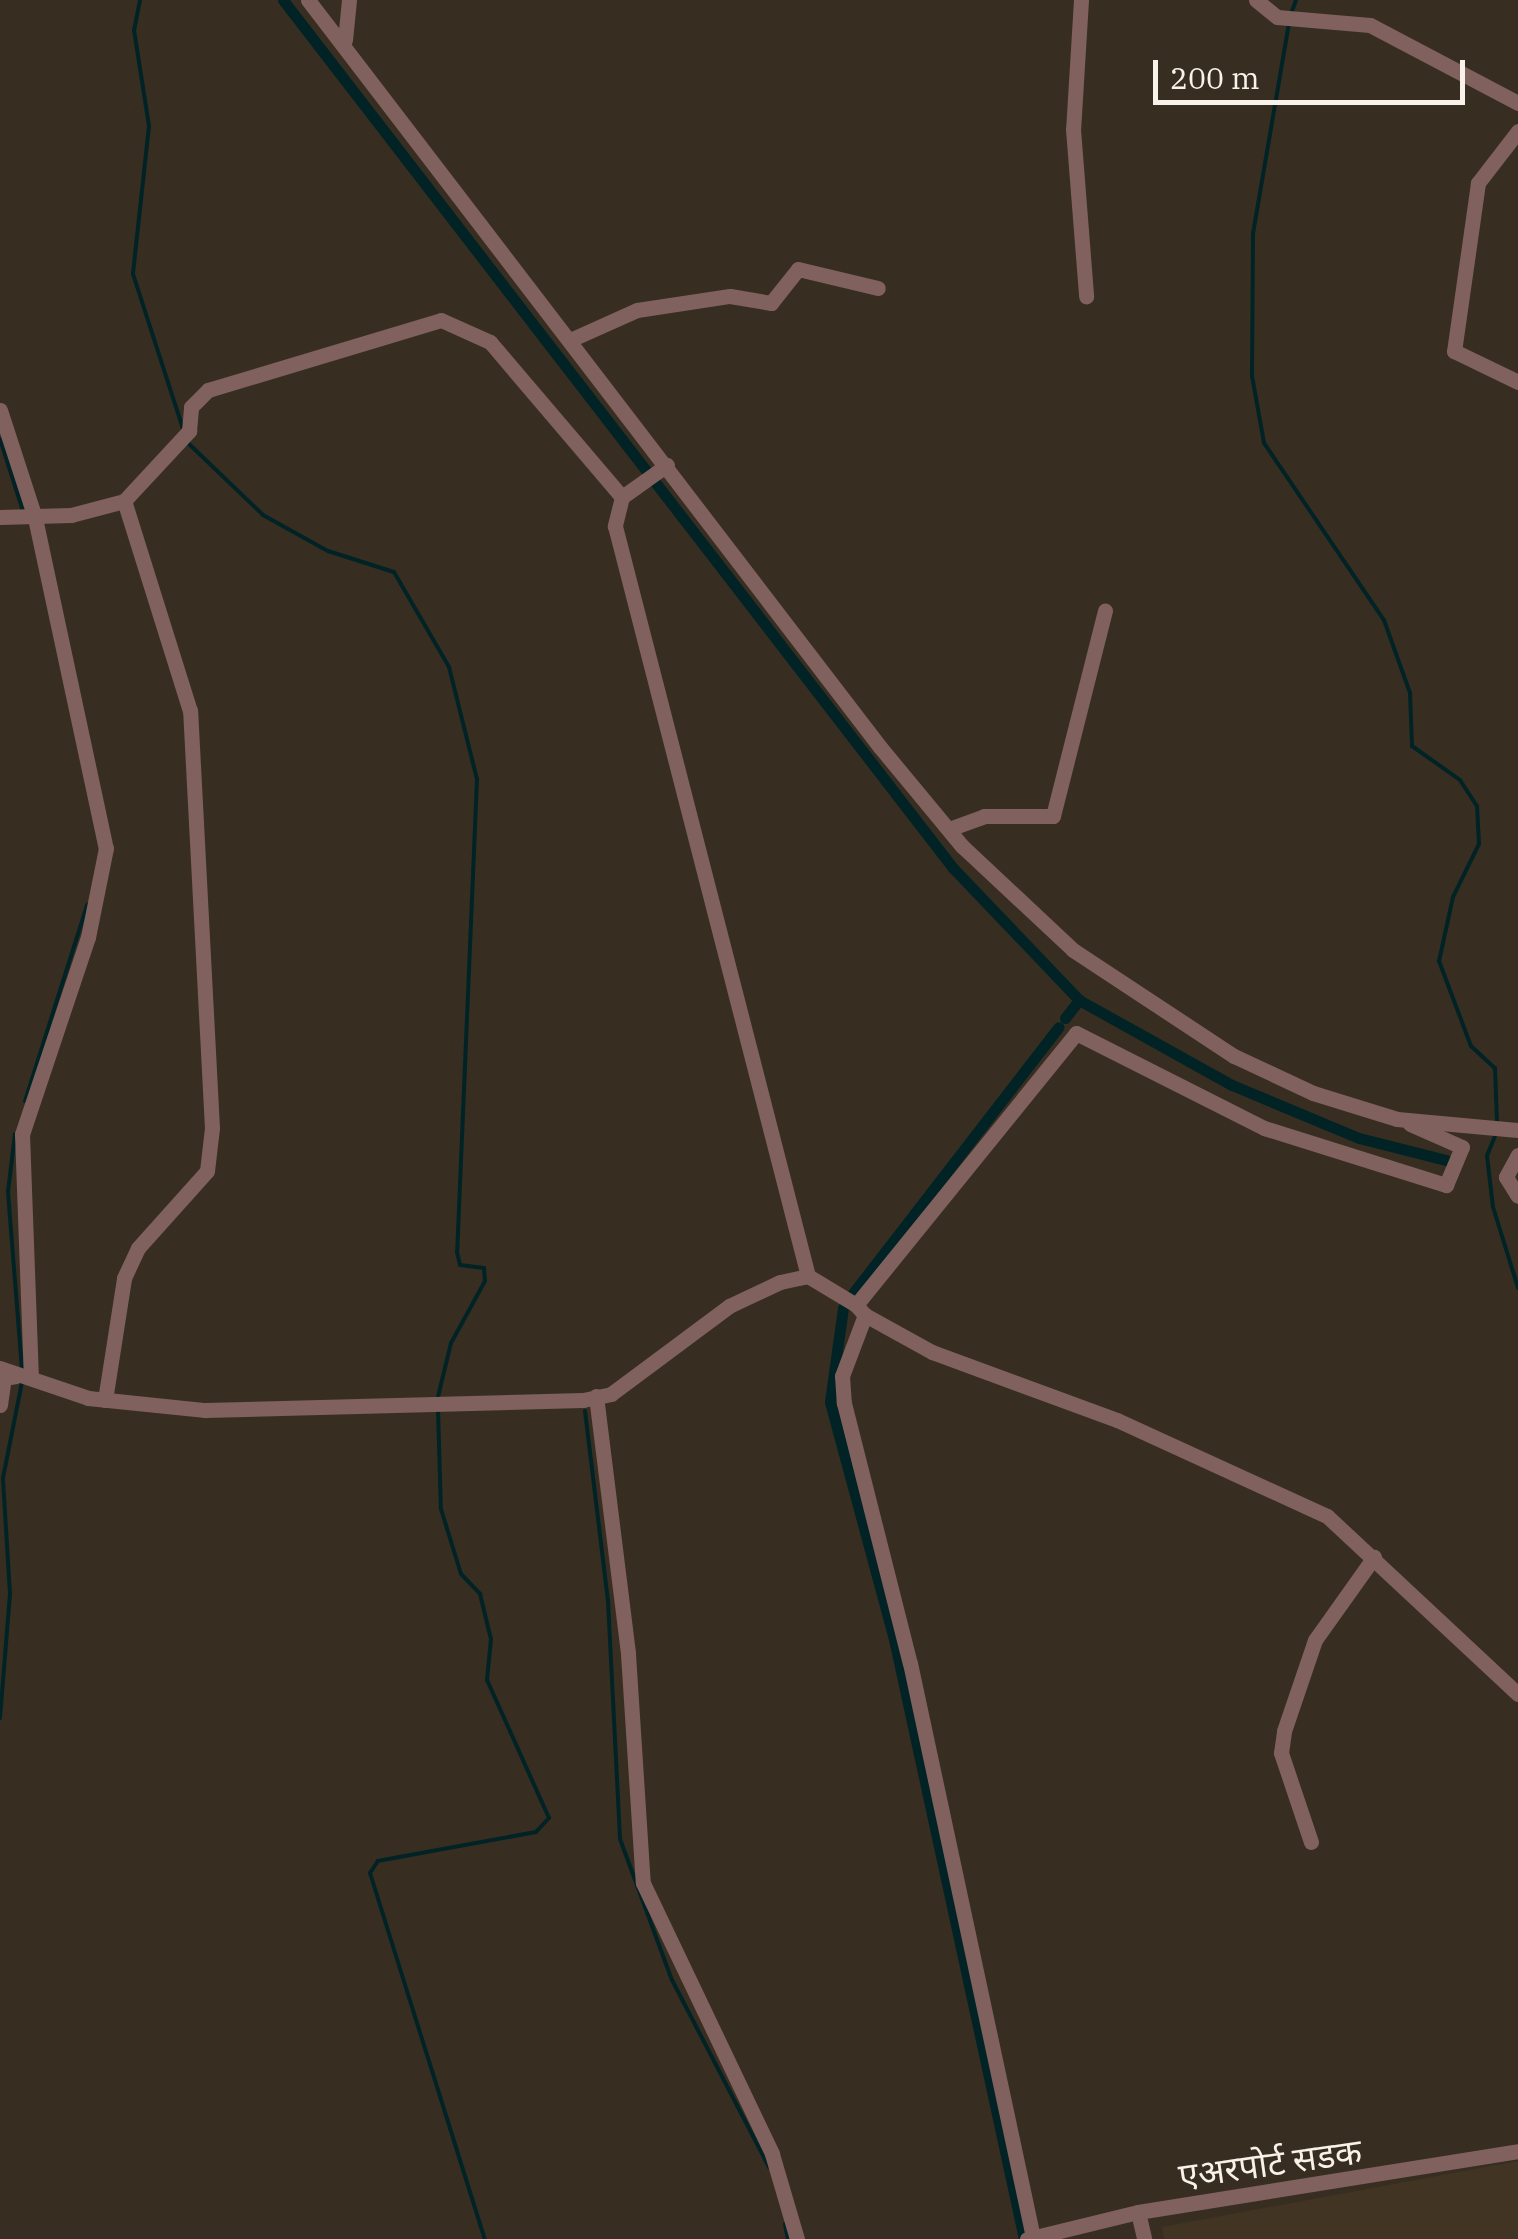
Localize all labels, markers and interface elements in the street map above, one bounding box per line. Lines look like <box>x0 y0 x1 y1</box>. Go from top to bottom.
scale bar <box>1158 40 1470 102</box>
text: 200 m <box>1170 58 1260 97</box>
street label: एअरपोर्ट सडक <box>1176 2129 1364 2197</box>

